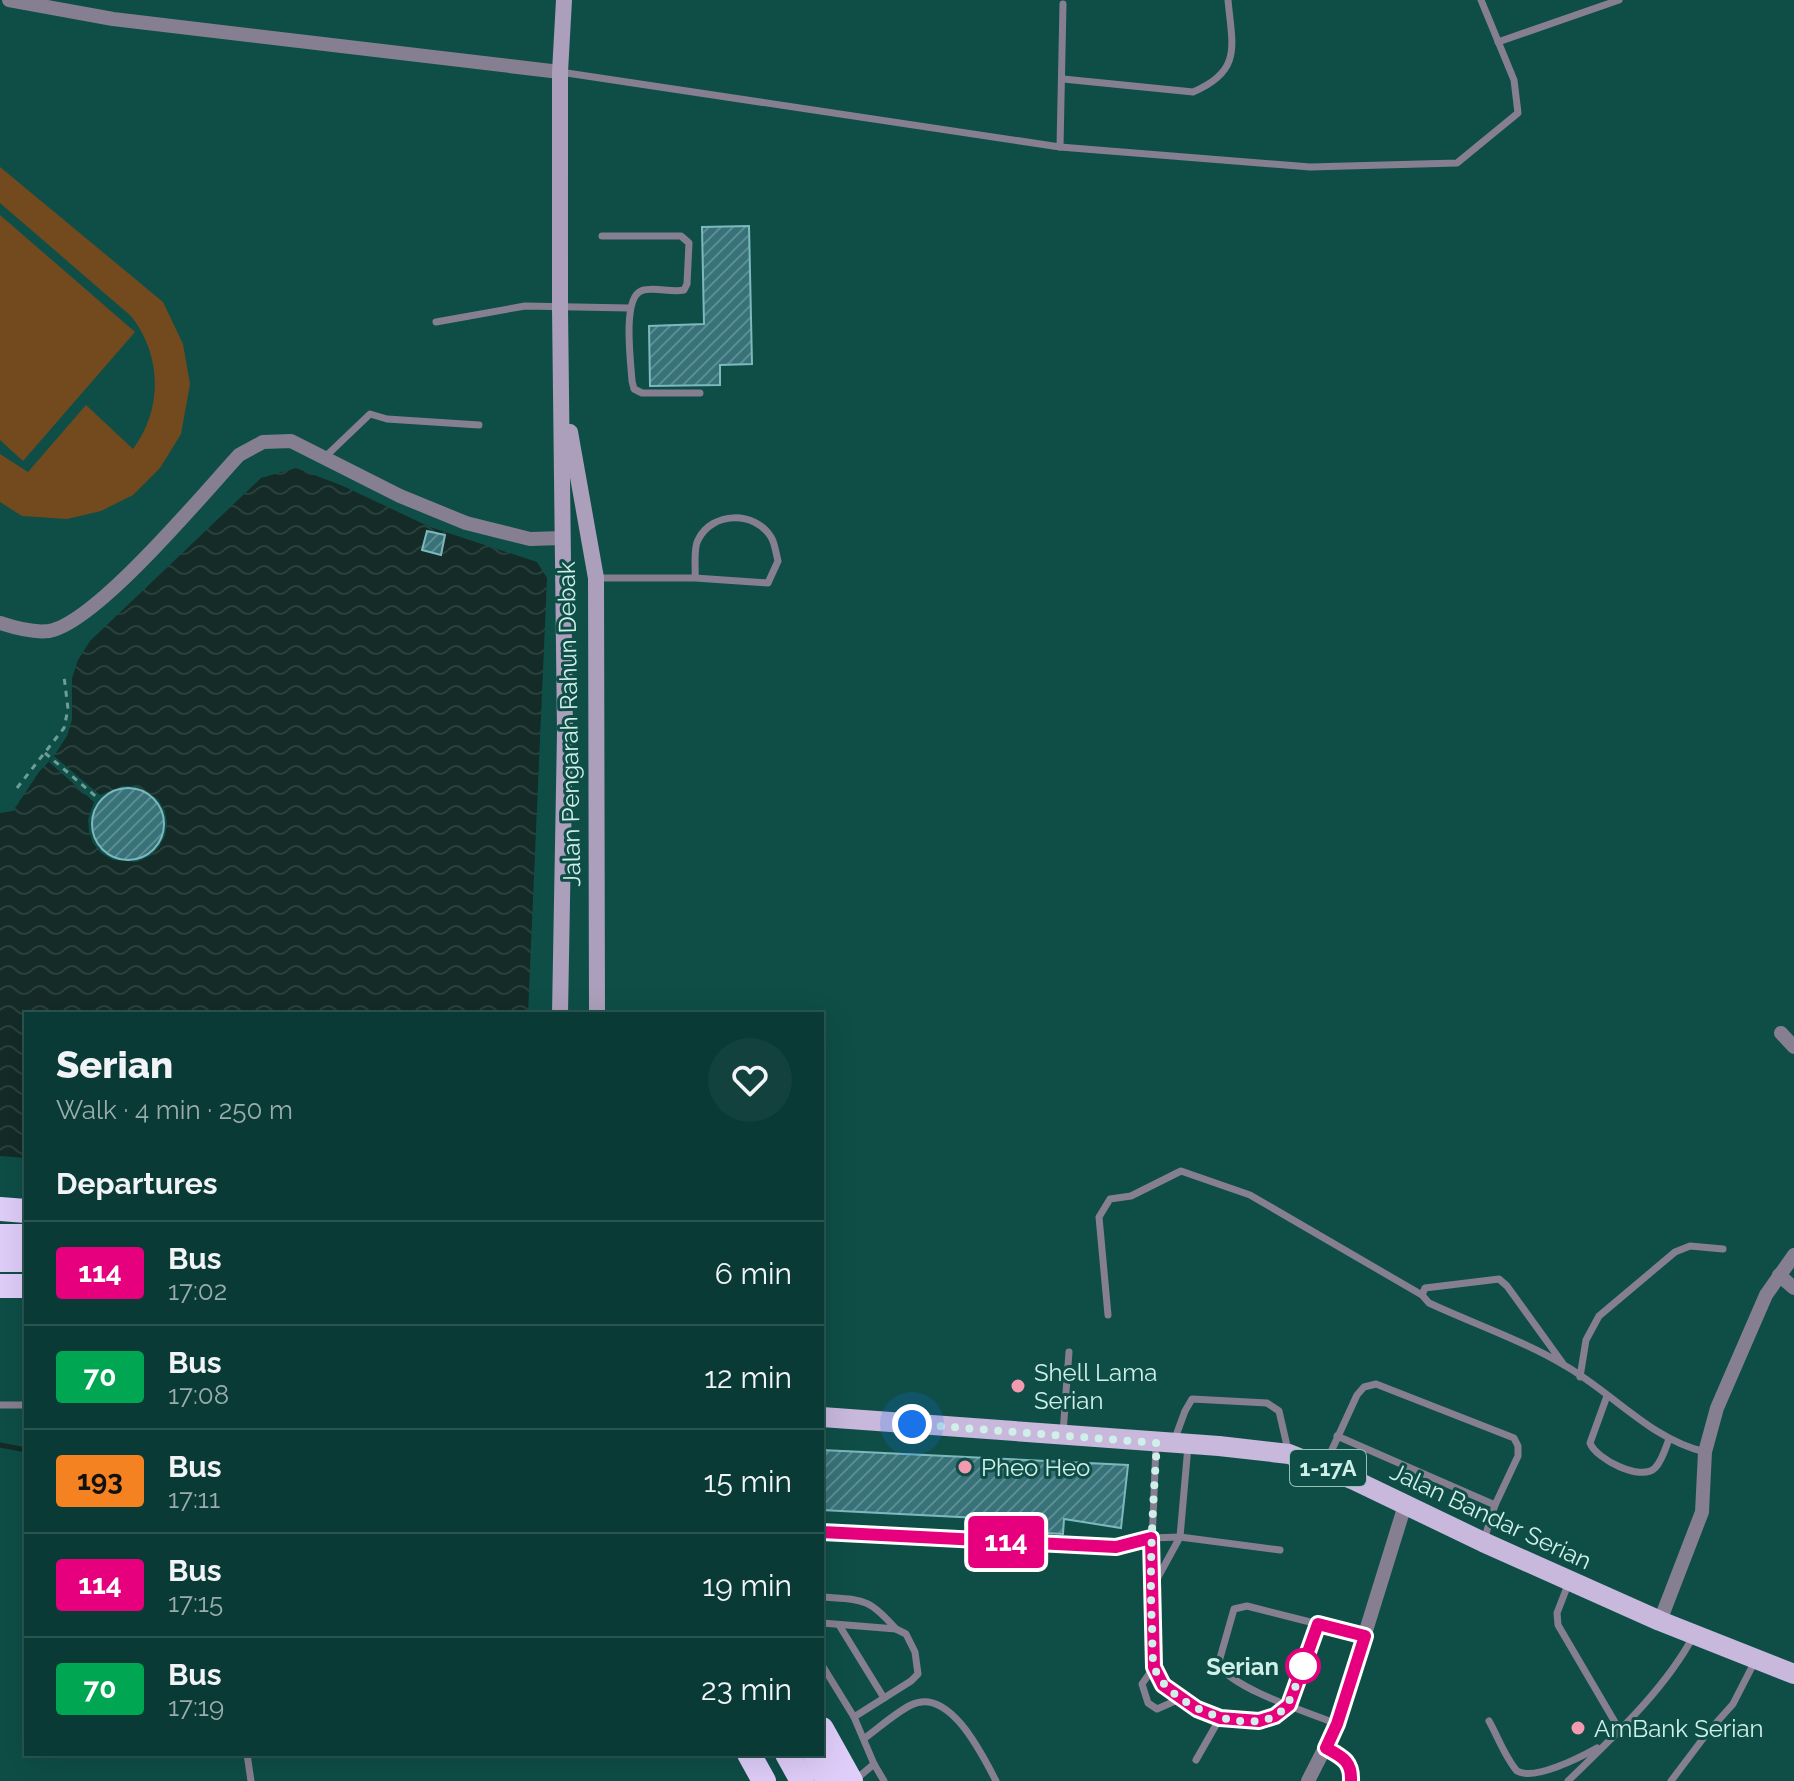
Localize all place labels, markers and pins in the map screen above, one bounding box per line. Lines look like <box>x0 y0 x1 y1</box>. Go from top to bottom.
place label: Shell Lama Serian <box>1034 1358 1157 1415</box>
marker: Shell Lama Serian <box>1009 1377 1027 1395</box>
place label: Pheo Heo <box>981 1453 1090 1482</box>
marker: Pheo Heo <box>956 1458 974 1476</box>
marker: Serian <box>1286 1649 1320 1683</box>
place label: Serian <box>1206 1652 1279 1681</box>
place label: AmBank Serian <box>1594 1714 1764 1743</box>
marker: AmBank Serian <box>1569 1719 1587 1737</box>

